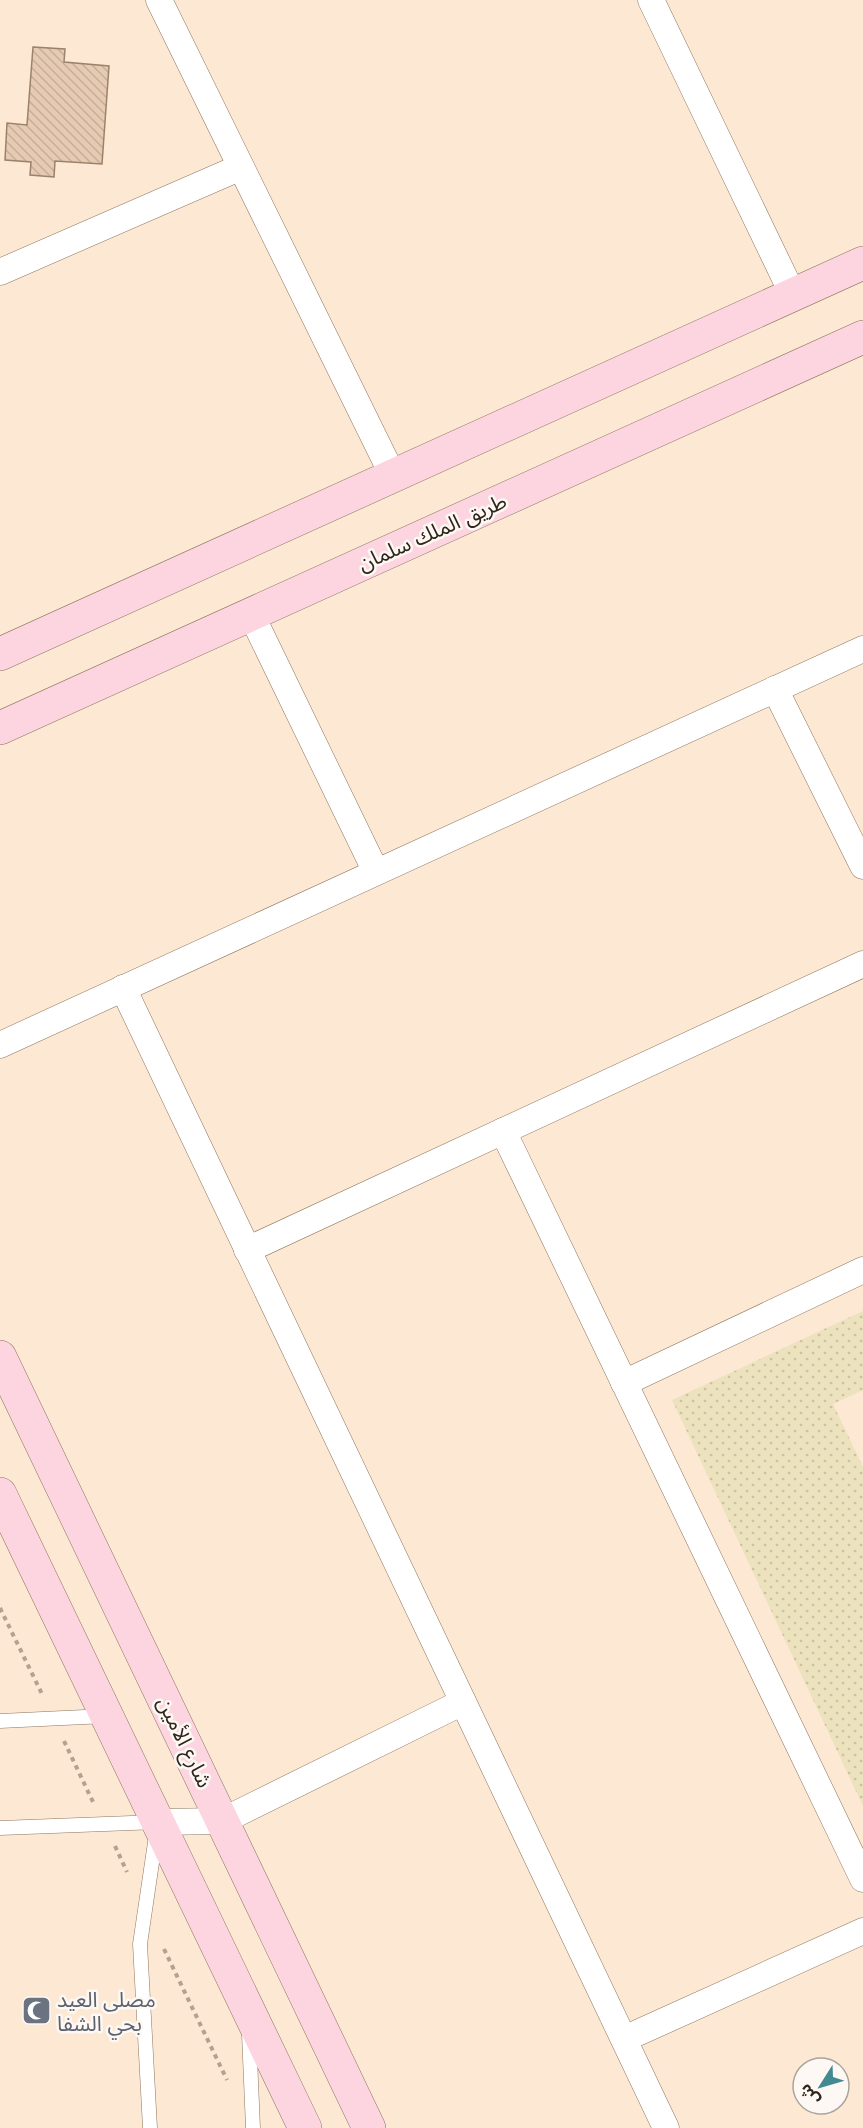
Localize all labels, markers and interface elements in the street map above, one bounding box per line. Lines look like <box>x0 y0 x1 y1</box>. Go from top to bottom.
street label: طريق الملك سلمان <box>353 486 511 578</box>
street label: شارع الأمين <box>150 1692 220 1793</box>
place label: مصلى العيد بحي الشفا <box>57 1985 156 2039</box>
mosque icon: مصلى العيد بحي الشفا <box>20 1995 52 2027</box>
north arrow <box>791 2056 851 2116</box>
text: ش <box>794 2079 825 2110</box>

